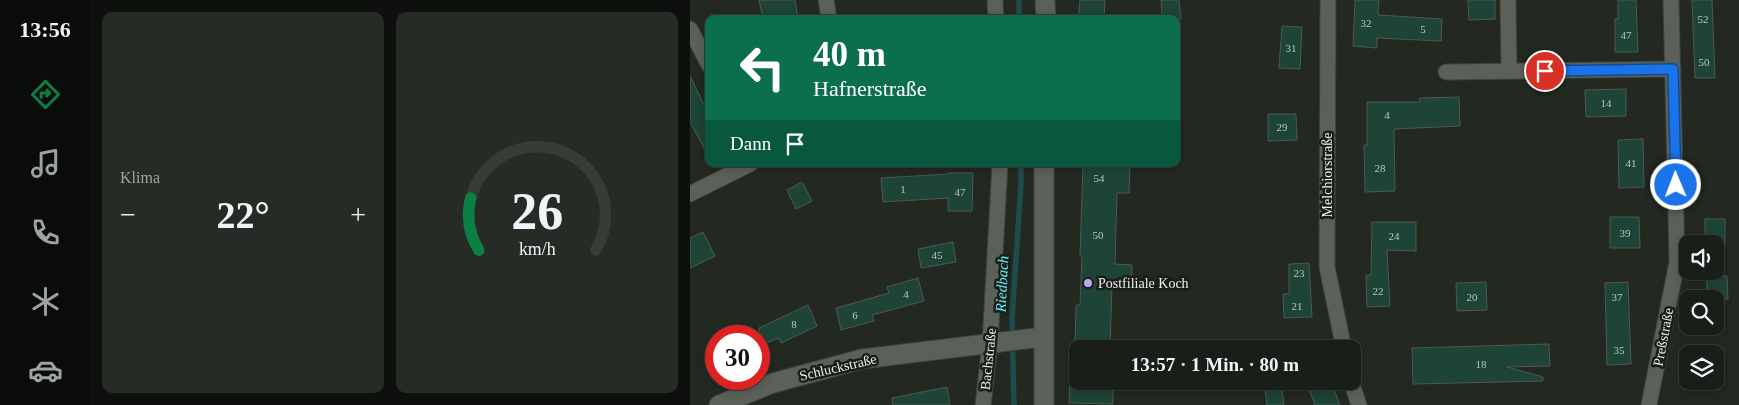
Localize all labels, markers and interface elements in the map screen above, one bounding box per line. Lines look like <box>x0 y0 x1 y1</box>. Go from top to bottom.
house number: 52 <box>1698 13 1709 25</box>
text: 13:56 <box>19 17 71 42</box>
house number: 32 <box>1361 17 1372 29</box>
house number: 5 <box>1420 23 1426 35</box>
house number: 47 <box>1621 29 1632 41</box>
icon: left <box>730 35 795 100</box>
text: 40 m <box>813 35 886 74</box>
house number: 31 <box>1286 42 1297 54</box>
pin <box>1524 50 1566 92</box>
house number: 50 <box>1699 56 1710 68</box>
icon: arrive <box>1531 57 1559 85</box>
text: Hafnerstraße <box>813 76 927 101</box>
icon: directions <box>28 77 63 112</box>
house number: 14 <box>1601 97 1612 109</box>
house number: 4 <box>1384 109 1390 121</box>
house number: 29 <box>1277 121 1288 133</box>
icon: arrive <box>781 130 809 158</box>
text: Dann <box>730 133 771 154</box>
street label: Melchiorstraße <box>1320 133 1335 217</box>
icon: music <box>28 146 63 181</box>
house number: 41 <box>1626 157 1637 169</box>
position arrow <box>1649 158 1701 210</box>
house number: 28 <box>1375 162 1386 174</box>
text: Klima <box>120 169 160 186</box>
house number: 54 <box>1094 172 1105 184</box>
text: 26 <box>511 183 563 240</box>
house number: 1 <box>900 183 906 195</box>
house number: 47 <box>955 186 966 198</box>
text: 22° <box>216 194 270 236</box>
text: − <box>120 199 136 230</box>
text: + <box>350 199 366 230</box>
icon: phone <box>28 215 63 250</box>
house number: 39 <box>1620 227 1631 239</box>
house number: 50 <box>1093 229 1104 241</box>
house number: 24 <box>1389 230 1400 242</box>
map controls <box>1679 235 1724 390</box>
button: sound <box>1679 235 1724 280</box>
text: km/h <box>519 239 555 259</box>
house number: 45 <box>932 249 943 261</box>
water label: Riedbach <box>992 255 1011 314</box>
house number: 23 <box>1294 267 1305 279</box>
place label: Postfiliale Koch <box>1098 276 1189 291</box>
marker: Postfiliale Koch <box>1082 277 1094 289</box>
icon: climate <box>28 284 63 319</box>
house number: 22 <box>1373 285 1384 297</box>
house number: 4 <box>903 288 909 300</box>
button: search <box>1679 290 1724 335</box>
house number: 20 <box>1467 291 1478 303</box>
house number: 37 <box>1612 291 1623 303</box>
house number: 21 <box>1292 300 1303 312</box>
street label: Preßstraße <box>1650 307 1676 368</box>
house number: 6 <box>852 309 858 321</box>
house number: 8 <box>791 318 797 330</box>
speed limit sign: 30 <box>705 325 770 390</box>
street label: Bachstraße <box>978 327 999 391</box>
house number: 35 <box>1614 344 1625 356</box>
button: layers <box>1679 345 1724 390</box>
street label: Schluckstraße <box>798 351 878 384</box>
icon: car <box>28 353 63 388</box>
text: 13:57 · 1 Min. · 80 m <box>1131 354 1299 375</box>
house number: 18 <box>1476 358 1487 370</box>

